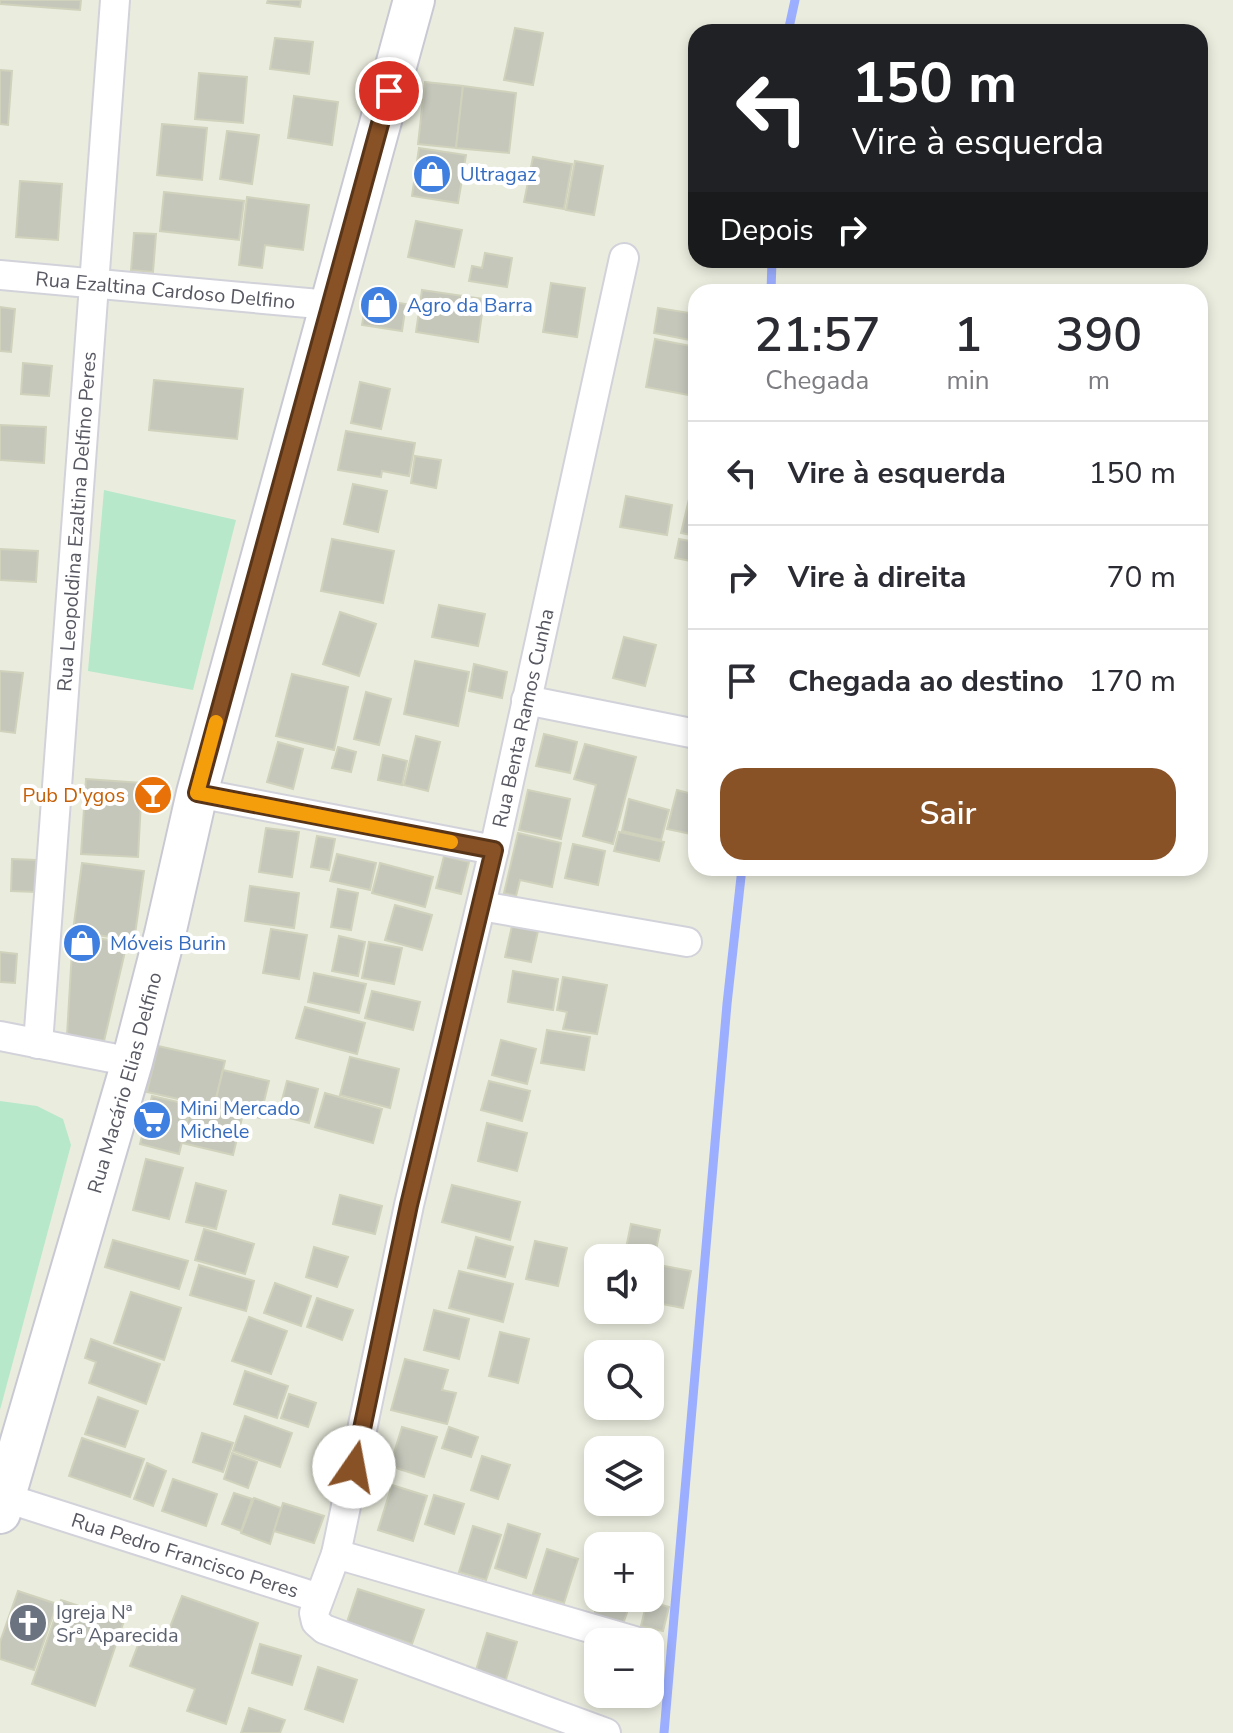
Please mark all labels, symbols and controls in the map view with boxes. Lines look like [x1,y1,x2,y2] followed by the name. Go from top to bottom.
[852,45,1017,122] text: 150 m
[720,56,824,160] icon: left
[355,57,423,125] pin
[367,69,411,113] icon: arrive
[852,118,1104,167] text: Vire à esquerda
[411,153,453,195] shop icon: Ultragaz
[460,161,537,188] place label: Ultragaz
[830,208,874,252] icon: right
[720,210,814,251] text: Depois
[34,265,296,315] street label: Rua Ezaltina Cardoso Delfino
[358,284,400,326] shop icon: Agro da Barra
[407,292,533,319] place label: Agro da Barra
[754,302,881,368] text: 21:57
[954,302,982,368] text: 1
[1056,302,1142,368] text: 390
[51,350,103,693] street label: Rua Leopoldina Ezaltina Delfino Peres
[765,363,869,398] text: Chegada
[947,363,990,398] text: min
[1088,363,1110,398] text: m
[720,451,764,495] icon: left
[788,453,1006,494] text: Vire à esquerda
[1089,453,1176,494] text: 150 m
[720,555,764,599] icon: right
[788,557,966,598] text: Vire à direita
[1107,557,1176,598] text: 70 m
[486,606,560,830] street label: Rua Benta Ramos Cunha
[720,659,764,703] icon: arrive
[788,661,1064,702] text: Chegada ao destino
[1089,661,1176,702] text: 170 m
[720,768,1176,860] button: Sair
[132,774,174,816] bar icon: Pub D'ygos
[23,782,125,809] place label: Pub D'ygos
[61,922,103,964] shop icon: Móveis Burin
[110,930,226,957] place label: Móveis Burin
[81,969,168,1196] street label: Rua Macário Elias Delfino
[180,1095,300,1145] place label: Mini Mercado Michele
[131,1099,173,1141] supermarket icon: Mini Mercado Michele
[584,1244,664,1708] map controls
[584,1244,664,1324] button: sound
[584,1340,664,1420] button: search
[312,1425,396,1509] position arrow
[584,1436,664,1516] button: layers
[68,1506,302,1604] street label: Rua Pedro Francisco Peres
[584,1532,664,1612] button: +
[56,1599,179,1649] place label: Igreja Nª Srª Aparecida
[7,1602,49,1644] church icon: Igreja Nª Srª Aparecida
[584,1628,664,1708] button: −

